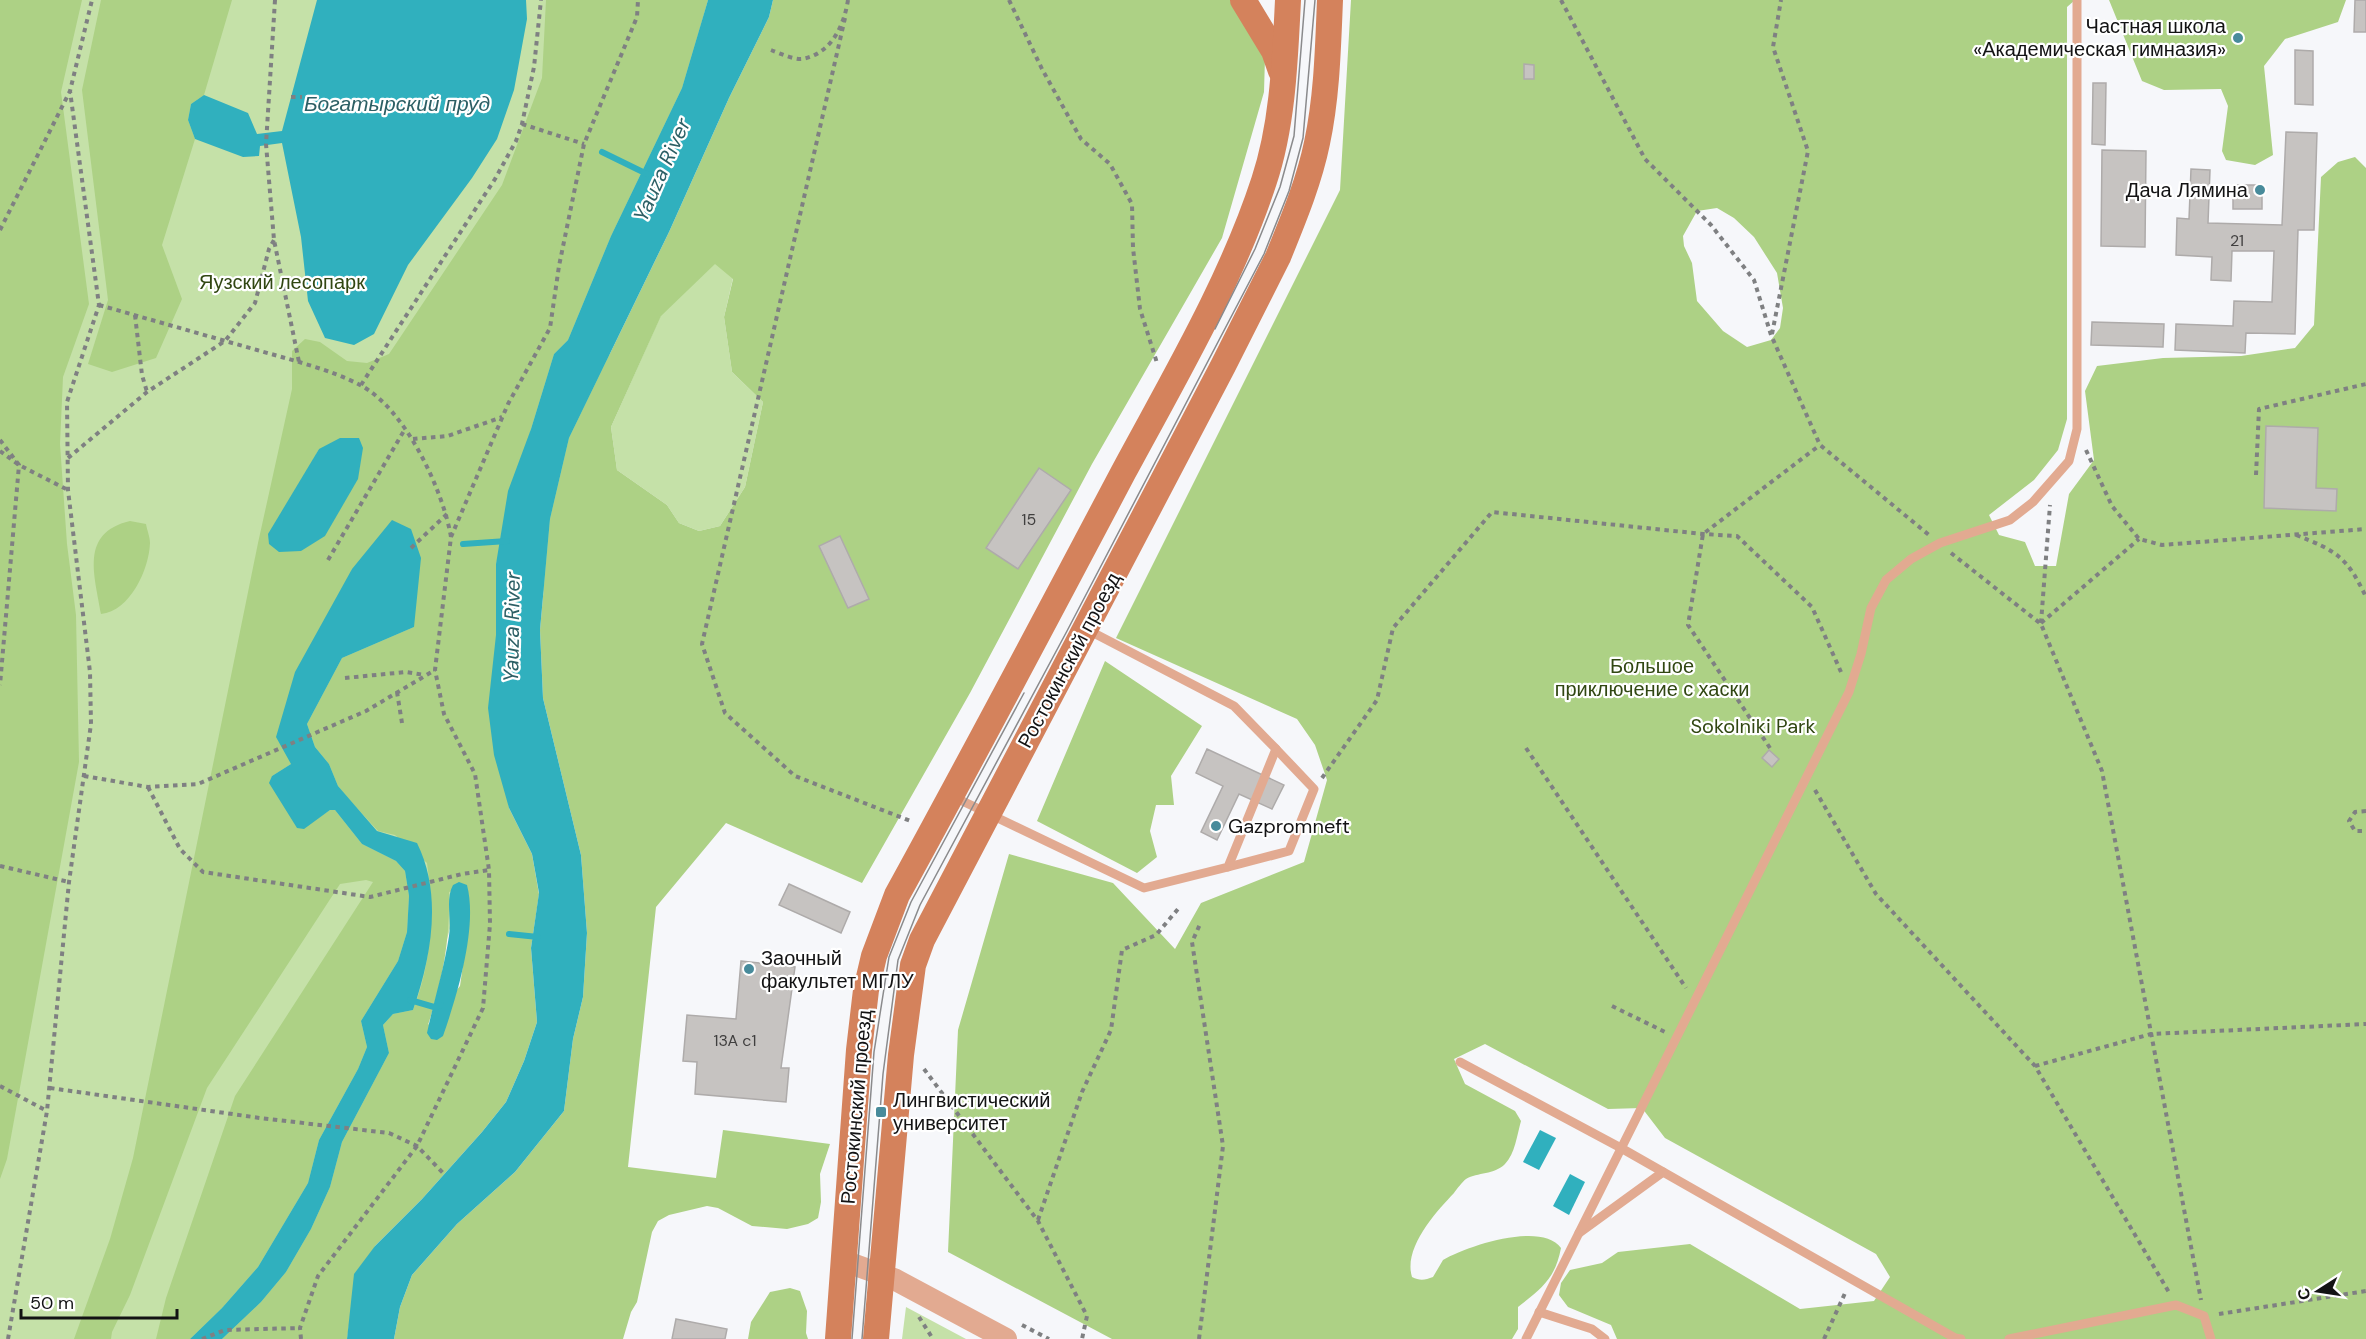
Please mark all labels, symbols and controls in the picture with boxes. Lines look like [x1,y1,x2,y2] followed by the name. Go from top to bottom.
[1973,13,2227,62] place label: Частная школа «Академическая гимназия»
[2231,31,2245,45] marker: Частная школа «Академическая гимназия»
[304,90,490,118] water label: Богатырский пруд
[627,113,698,226] water label: Yauza River
[2126,177,2249,203] place label: Дача Лямина
[2253,183,2267,197] marker: Дача Лямина
[2230,230,2244,251] house number: 21
[199,269,365,295] park label: Яузский лесопарк
[1022,509,1036,530] house number: 15
[1012,567,1126,752] street label: Ростокинский проезд
[497,570,527,682] water label: Yauza River
[1555,653,1749,702] park label: Большое приключение с хаски
[1690,713,1816,739] park label: Sokolniki Park
[1228,813,1350,839] place label: Gazpromneft
[1209,819,1223,833] marker: Gazpromneft
[761,945,914,994] place label: Заочный факультет МГЛУ
[742,962,756,976] marker: Заочный факультет МГЛУ
[835,1008,877,1205] street label: Ростокинский проезд
[714,1030,756,1051] house number: 13A c1
[893,1087,1050,1136] place label: Лингвистический университет
[874,1105,888,1119] marker: Лингвистический университет
[2288,1261,2348,1321] north arrow
[21,1282,177,1320] scale bar
[2292,1286,2315,1302] text: С
[30,1291,74,1315] text: 50 m

